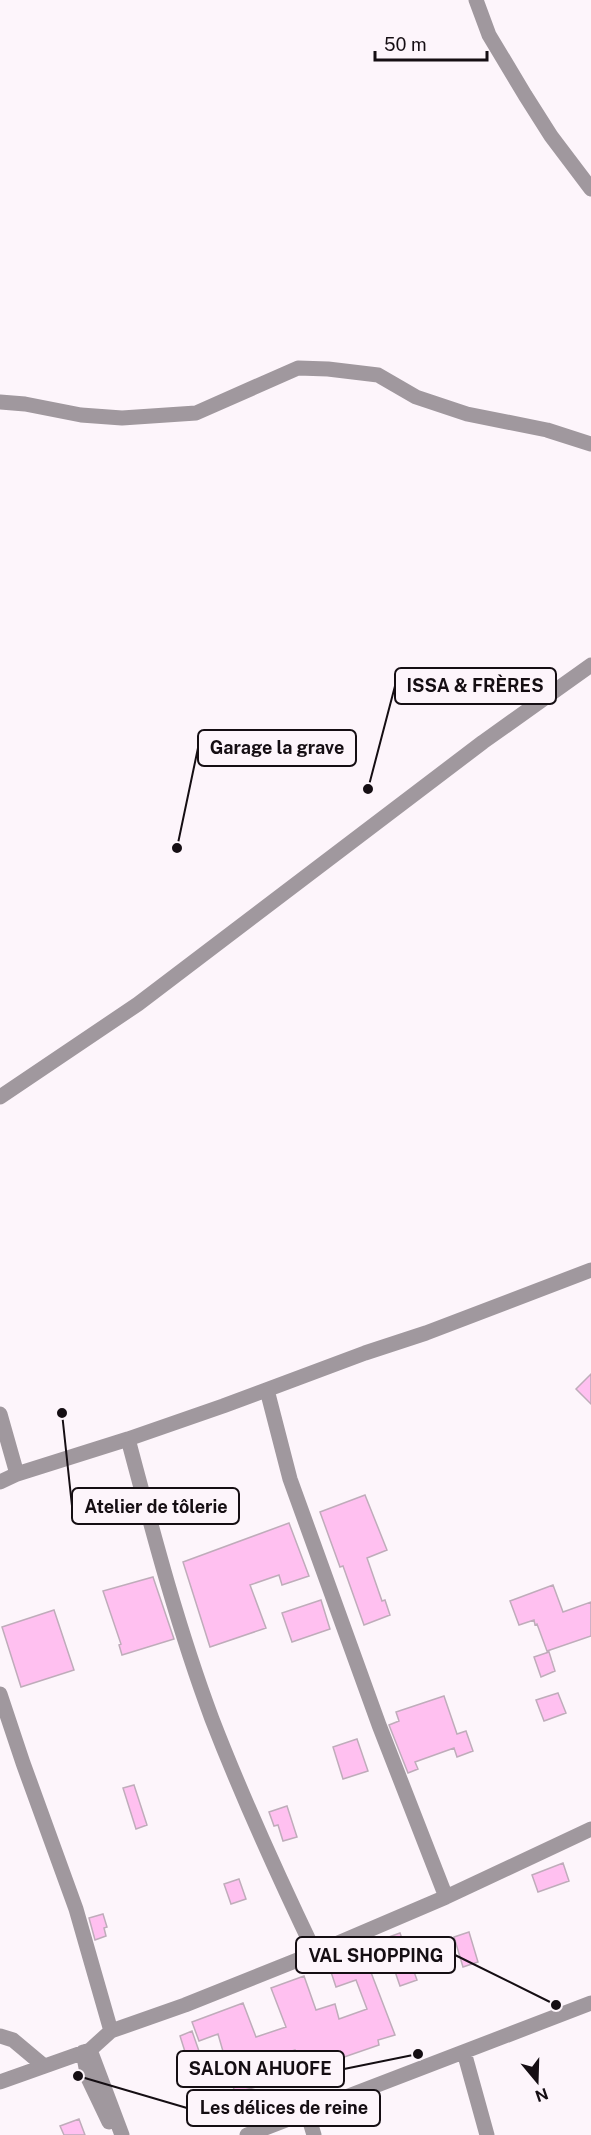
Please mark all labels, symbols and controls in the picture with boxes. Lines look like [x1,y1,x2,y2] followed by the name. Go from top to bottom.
[375,24,488,62] scale bar
[384,34,427,55] text: 50 m
[395,668,556,704] callout: ISSA & FRÈRES
[406,674,544,696] text: ISSA & FRÈRES
[198,730,356,766] callout: Garage la grave
[210,737,344,758] text: Garage la grave
[72,1488,239,1524] callout: Atelier de tôlerie
[84,1496,228,1517] text: Atelier de tôlerie
[296,1937,455,1973] callout: VAL SHOPPING
[309,1945,443,1966] text: VAL SHOPPING
[177,2051,344,2087] callout: SALON AHUOFE
[507,2051,567,2111] north arrow
[188,2058,332,2079] text: SALON AHUOFE
[533,2084,551,2106] text: N
[187,2090,380,2126] callout: Les délices de reine
[200,2097,368,2118] text: Les délices de reine

